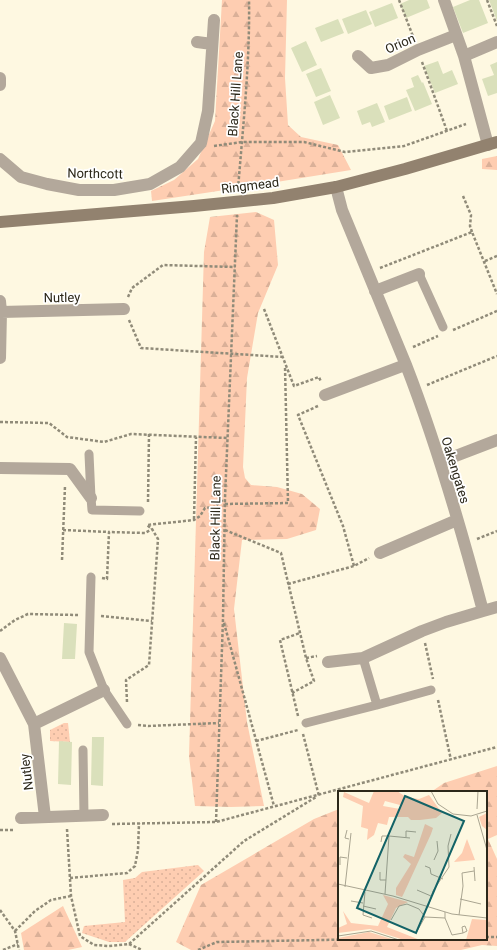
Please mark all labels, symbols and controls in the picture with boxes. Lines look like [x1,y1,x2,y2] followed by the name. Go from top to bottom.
[383,30,417,57] street label: Orion
[225,51,246,137] street label: Black Hill Lane
[67,166,123,181] street label: Northcott
[220,174,280,196] street label: Ringmead
[43,290,81,305] street label: Nutley
[438,435,473,506] street label: Oakengates
[207,475,224,561] street label: Black Hill Lane
[17,753,36,791] street label: Nutley
[338,791,487,940] inset map

